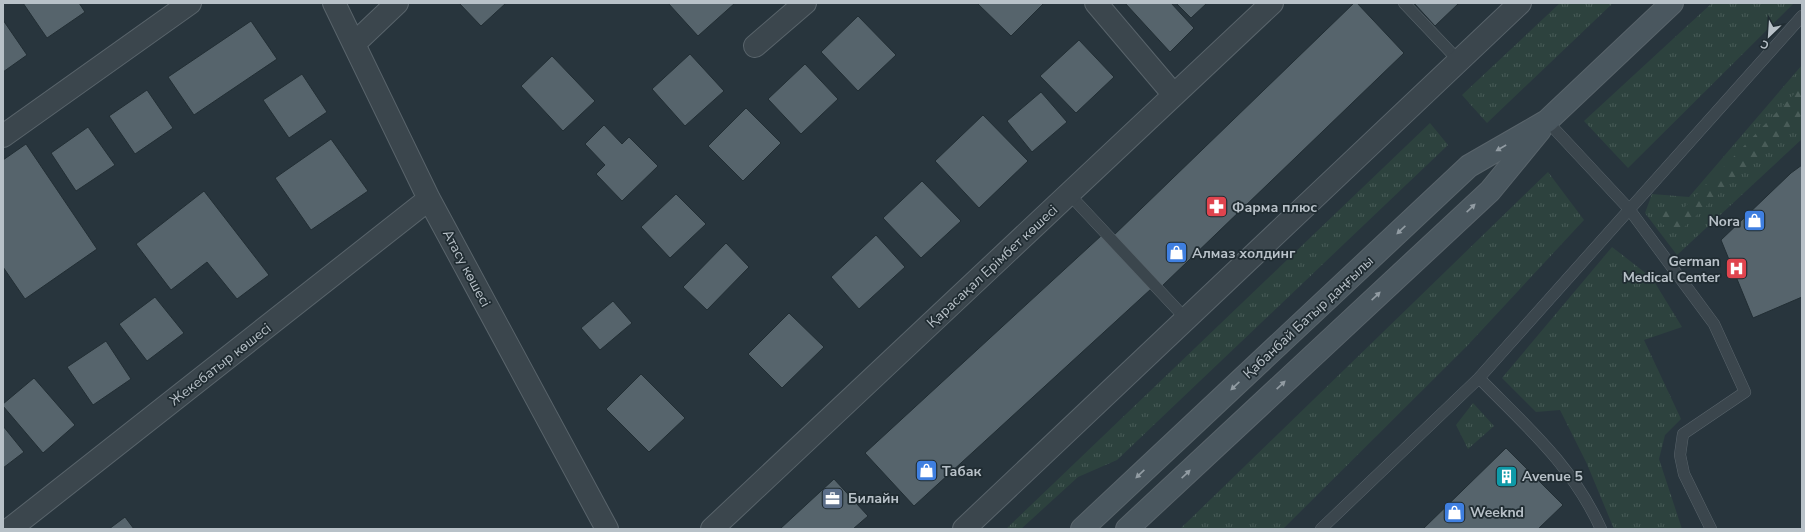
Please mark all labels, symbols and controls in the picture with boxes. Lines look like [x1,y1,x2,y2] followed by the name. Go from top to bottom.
[1749,16,1789,56] north arrow
[1758,36,1772,53] text: С
[1495,144,1507,151] one-way arrow
[1203,194,1229,220] pharmacy icon: Фарма плюс
[1232,198,1317,217] place label: Фарма плюс
[923,201,1062,332] street label: Қарасақал Ерімбет көшесі
[1466,203,1476,213] one-way arrow
[1742,208,1768,234] shop icon: Nora
[1708,212,1740,231] place label: Nora
[1396,225,1406,234] one-way arrow
[438,226,495,310] street label: Атасу көшесі
[1164,240,1190,266] shop icon: Алмаз холдинг
[1192,244,1296,263] place label: Алмаз холдинг
[1239,252,1378,383] street label: Қабанбай Батыр даңғылы
[1623,252,1721,287] place label: German Medical Center
[1723,256,1749,282] hospital icon: German Medical Center
[1371,292,1381,301] one-way arrow
[166,319,275,410] street label: Жекебатыр көшесі
[1276,380,1286,390] one-way arrow
[1230,381,1240,390] one-way arrow
[913,458,939,484] shop icon: Табак
[942,462,982,481] place label: Табак
[1493,463,1519,489] building icon: Avenue 5
[1522,467,1583,486] place label: Avenue 5
[1181,469,1191,479] one-way arrow
[1135,470,1145,479] one-way arrow
[820,485,846,511] office icon: Билайн
[848,489,899,508] place label: Билайн
[1441,499,1467,525] shop icon: Weeknd
[1470,503,1524,522] place label: Weeknd

